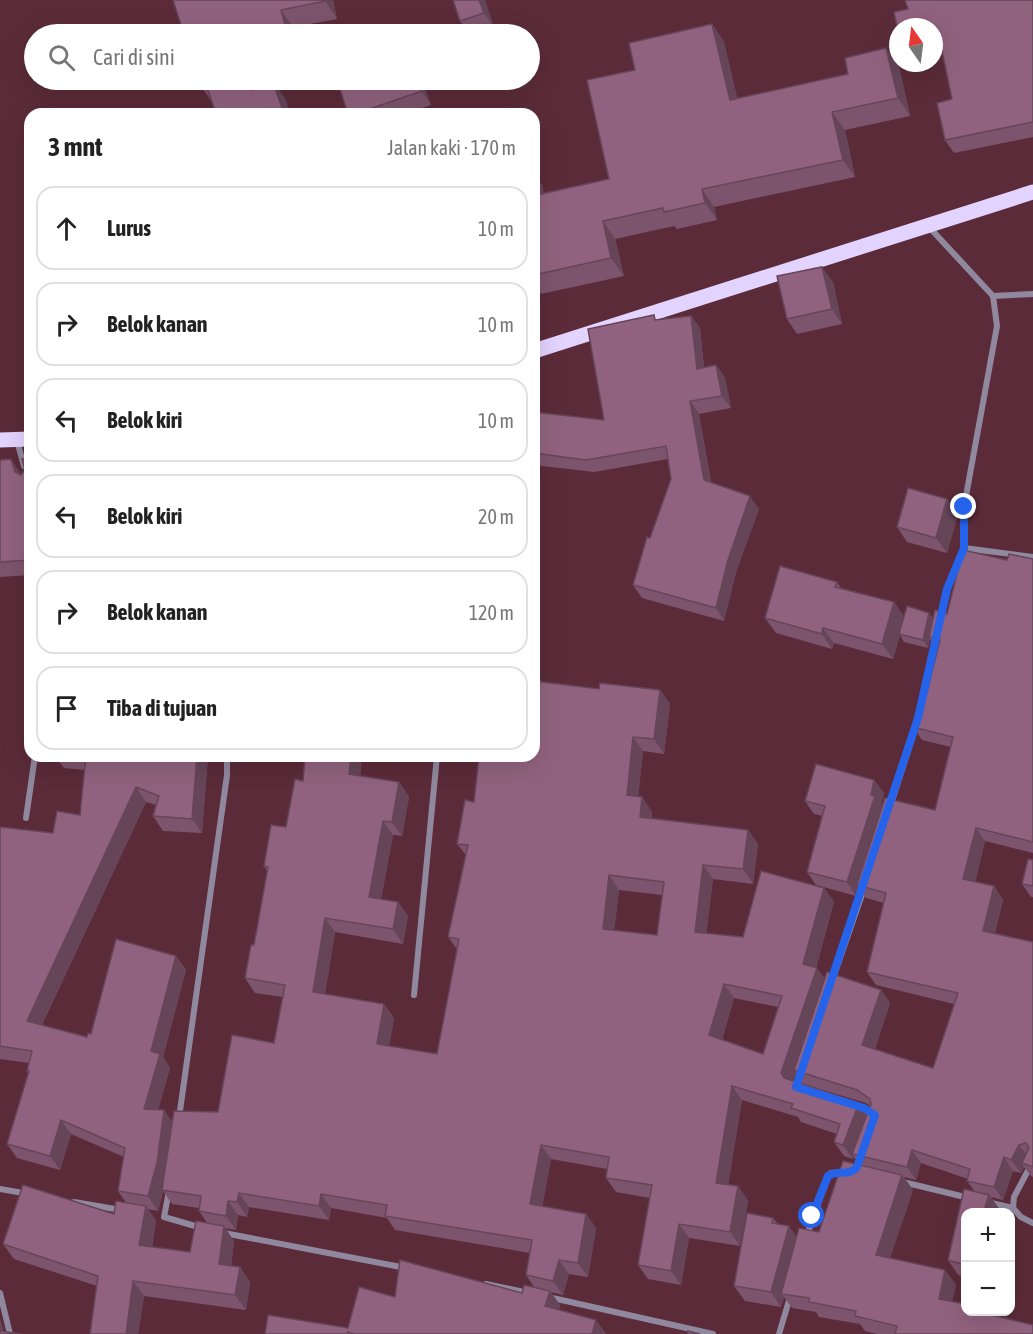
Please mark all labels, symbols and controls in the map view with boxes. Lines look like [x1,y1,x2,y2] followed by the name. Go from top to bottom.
[889,18,943,72] north arrow
[24,24,540,90] search box
[45,41,78,74] icon: search
[93,44,175,70] text: Cari di sini
[48,132,103,162] text: 3 mnt
[387,136,516,159] text: Jalan kaki · 170 m
[50,212,83,245] icon: ahead
[107,215,151,241] text: Lurus
[478,217,514,240] text: 10 m
[50,308,83,341] icon: right
[107,311,208,337] text: Belok kanan
[478,313,514,336] text: 10 m
[50,404,83,437] icon: left
[107,407,182,433] text: Belok kiri
[478,409,514,432] text: 10 m
[950,493,976,519] route end
[50,500,83,533] icon: left
[107,503,182,529] text: Belok kiri
[478,505,514,528] text: 20 m
[50,596,83,629] icon: right
[107,599,208,625] text: Belok kanan
[469,601,514,624] text: 120 m
[50,692,83,725] icon: arrive
[107,695,217,721] text: Tiba di tujuan
[798,1202,824,1228] route start
[961,1208,1015,1316] map controls
[961,1208,1015,1262] button: +
[961,1262,1015,1316] button: −

